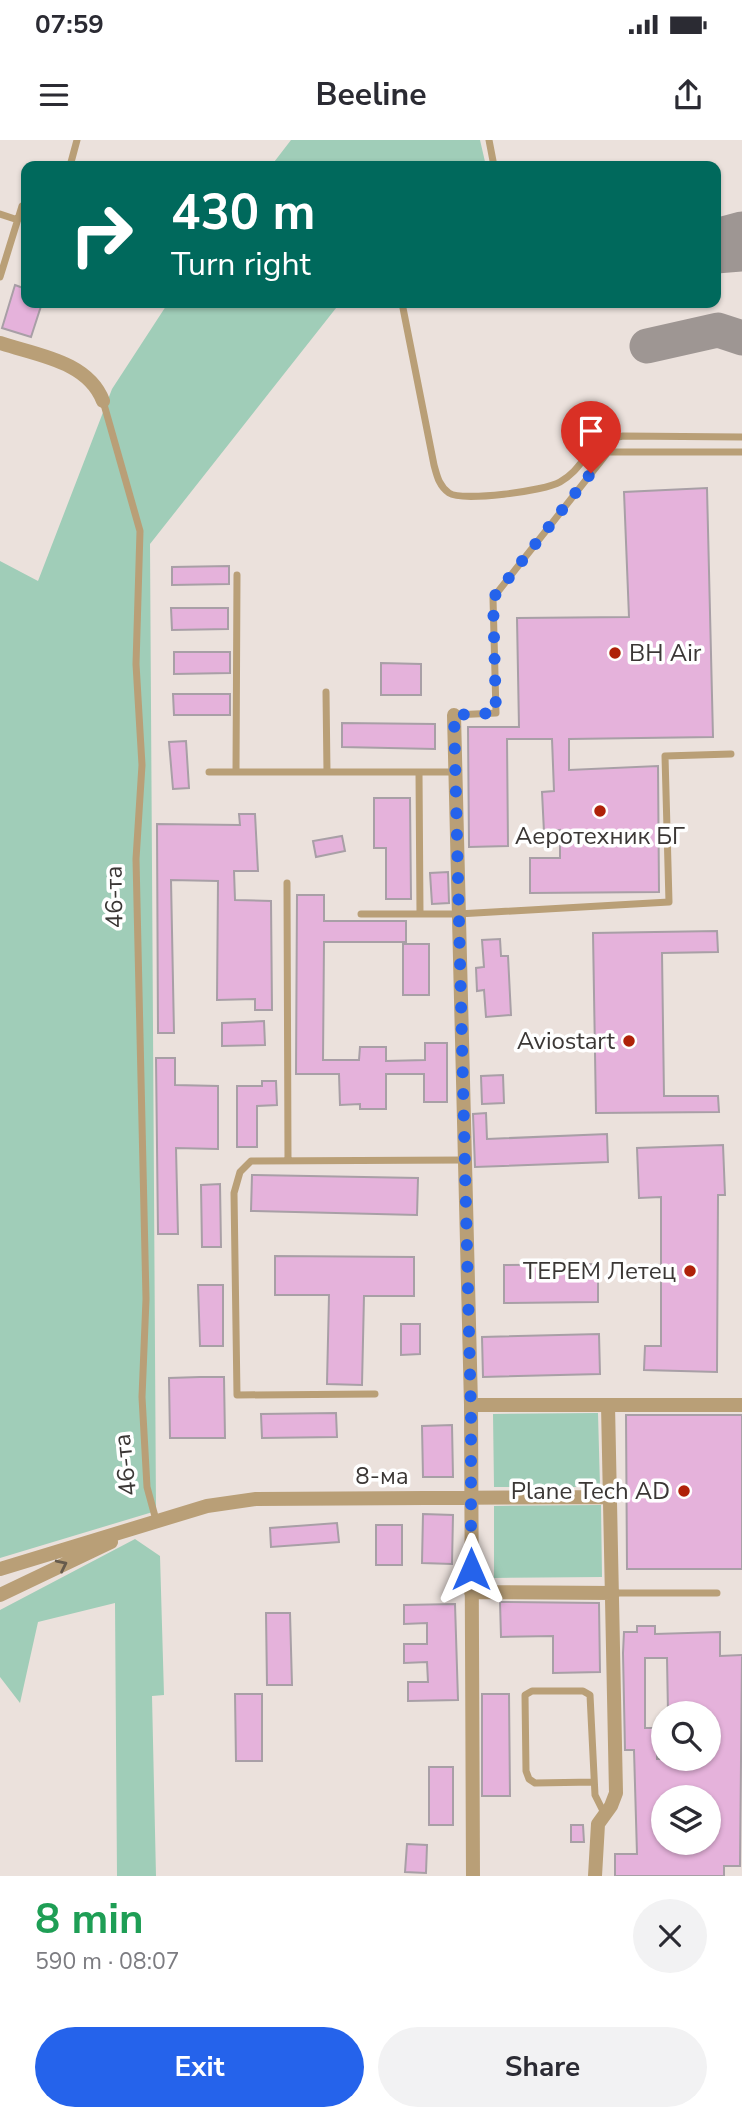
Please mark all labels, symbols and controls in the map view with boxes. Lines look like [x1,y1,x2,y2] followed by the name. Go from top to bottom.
[35,7,104,42] text: 07:59
[315,73,427,116] text: Beeline
[35,76,73,114] icon: menu
[669,76,707,114] icon: share
[171,179,315,246] text: 430 m
[56,189,147,280] icon: right
[171,243,311,286] text: Turn right
[561,401,621,473] pin
[572,412,610,450] icon: arrive
[629,637,702,669] place label: BH Air
[607,645,623,661] marker: BH Air
[592,803,608,819] marker: Аеротехник БГ
[515,820,685,852] place label: Аеротехник БГ
[97,865,131,929] street label: 46-та
[517,1025,616,1057] place label: Aviostart
[621,1033,637,1049] marker: Aviostart
[523,1255,676,1287] place label: ТЕРЕМ Летец
[682,1263,698,1279] marker: ТЕРЕМ Летец
[106,1432,144,1498] street label: 46-та
[355,1460,409,1492] street label: 8-ма
[511,1475,670,1507] place label: Plane Tech AD
[676,1483,692,1499] marker: Plane Tech AD
[434,1532,508,1606] position arrow
[54,1560,67,1574] one-way arrow
[651,1701,721,1855] map controls
[651,1701,721,1771] button: search
[651,1785,721,1855] button: layers
[35,1891,144,1948] text: 8 min
[633,1899,707,1973] button: close
[35,1946,180,1977] text: 590 m · 08:07
[35,2027,364,2107] button: Exit
[378,2027,707,2107] button: Share

